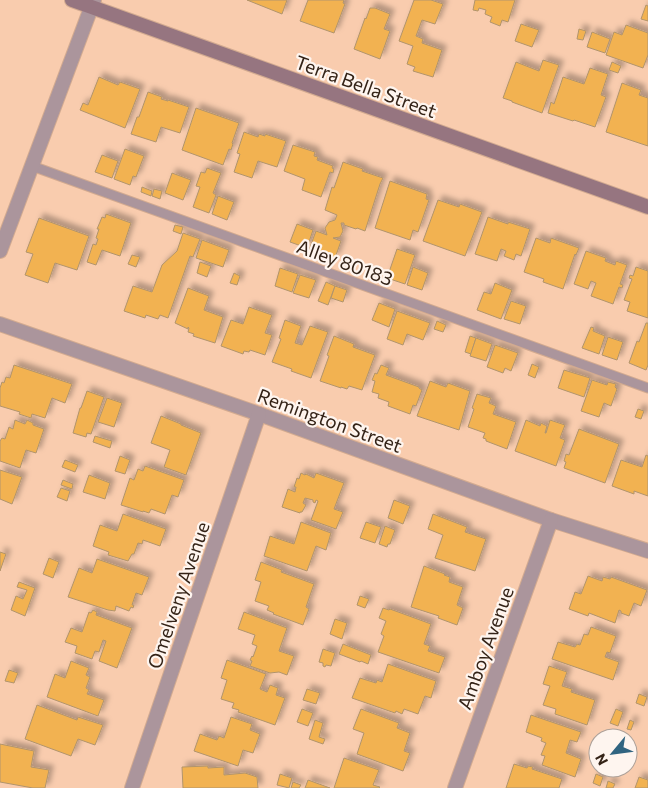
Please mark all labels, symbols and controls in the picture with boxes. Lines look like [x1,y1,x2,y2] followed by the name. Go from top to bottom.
[292,50,440,122] street label: Terra Bella Street
[294,234,396,290] street label: Alley 80183
[255,383,406,457] street label: Remington Street
[142,519,214,671] street label: Omelveny Avenue
[452,584,518,712] street label: Amboy Avenue
[588,728,638,778] north arrow
[591,751,611,768] text: N

